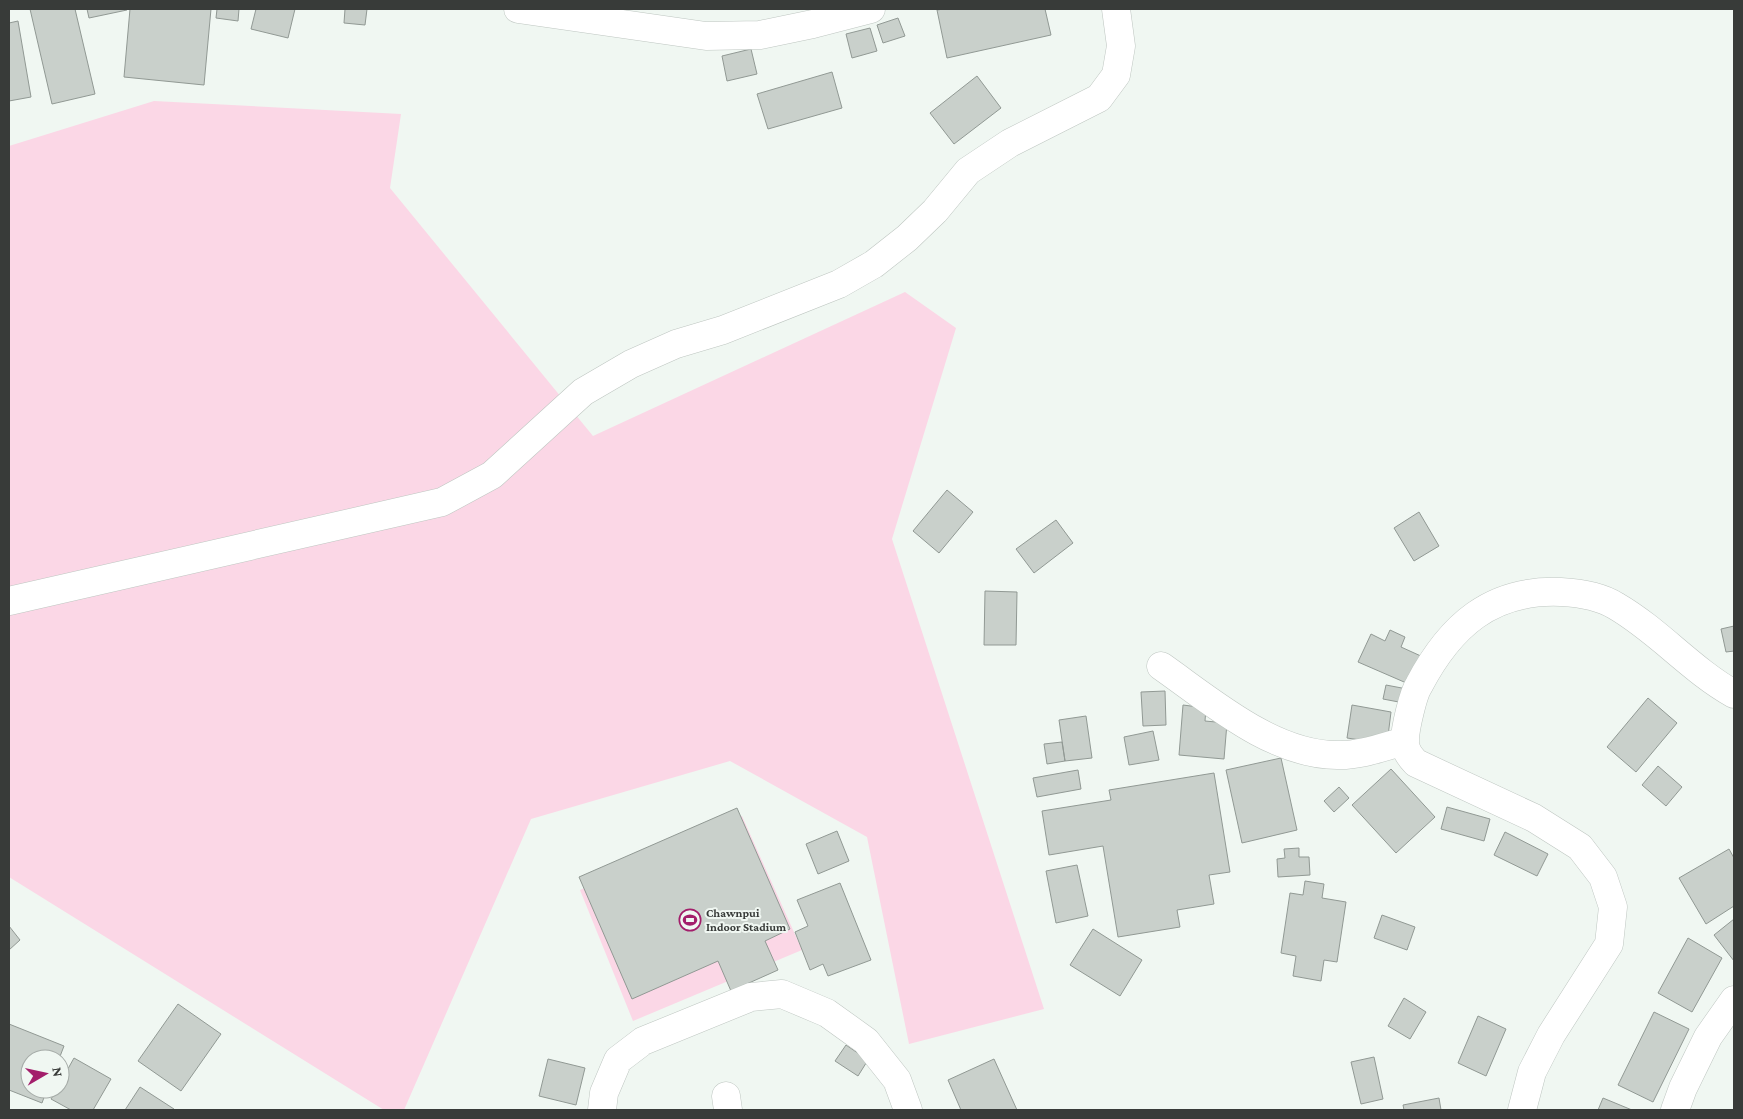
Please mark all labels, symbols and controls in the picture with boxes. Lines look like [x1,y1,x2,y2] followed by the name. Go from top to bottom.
[706,906,787,934] place label: Chawnpui Indoor Stadium
[678,908,702,932] sports icon: Chawnpui Indoor Stadium
[20,1049,70,1099] north arrow
[49,1066,67,1078] text: N

